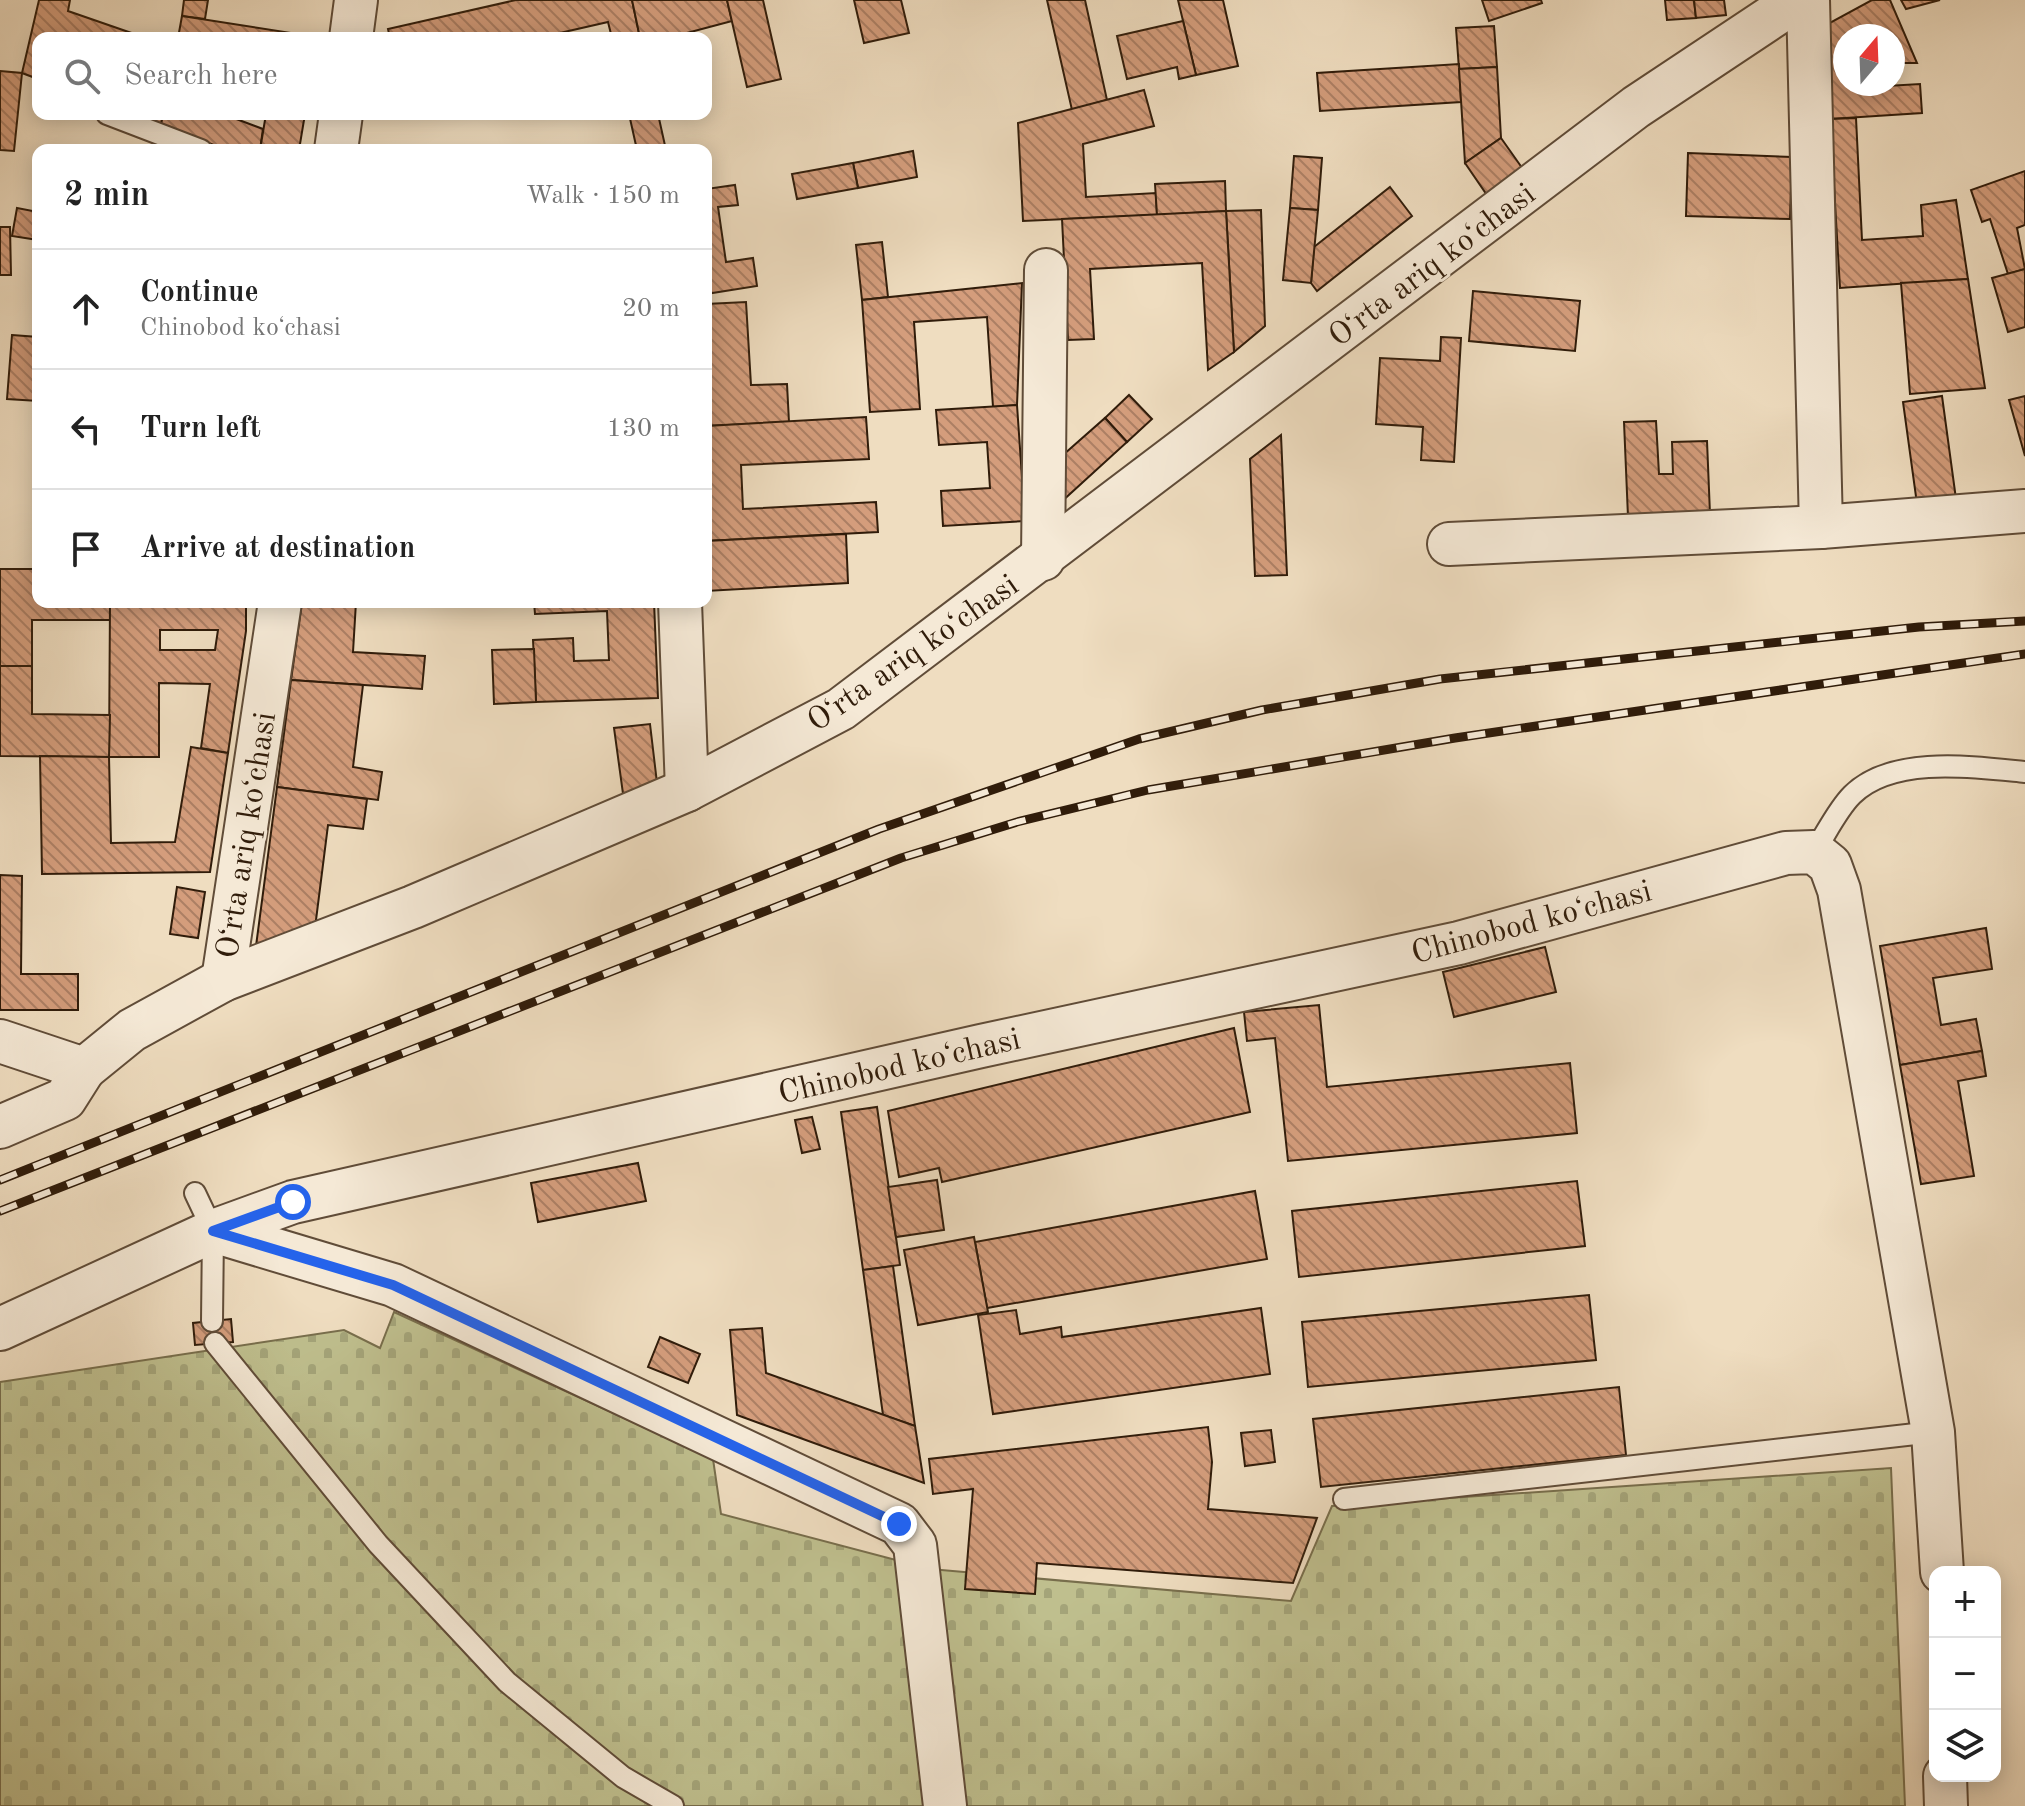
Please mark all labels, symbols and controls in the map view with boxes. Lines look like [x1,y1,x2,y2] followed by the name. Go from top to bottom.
[1833,24,1905,96] north arrow
[32,32,712,120] search box
[60,54,104,98] icon: search
[124,61,278,91] text: Search here
[64,179,149,213] text: 2 min
[1324,179,1542,354] street label: Oʻrta ariq koʻchasi
[526,183,680,209] text: Walk · 150 m
[140,278,259,308] text: Continue
[64,287,108,331] icon: ahead
[622,296,680,322] text: 20 m
[140,315,341,341] text: Chinobod koʻchasi
[64,407,108,451] icon: left
[140,414,261,444] text: Turn left
[607,416,680,442] text: 130 m
[64,527,108,571] icon: arrive
[140,534,415,564] text: Arrive at destination
[803,570,1025,739] street label: Oʻrta ariq koʻchasi
[213,710,283,961] street label: Oʻrta ariq koʻchasi
[1408,876,1655,971] street label: Chinobod koʻchasi
[776,1025,1024,1111] street label: Chinobod koʻchasi
[275,1184,311,1220] route start
[881,1506,917,1542] route end
[1929,1566,2001,1782] map controls
[1929,1566,2001,1638] button: +
[1929,1638,2001,1710] button: −
[1929,1710,2001,1782] button: layers

